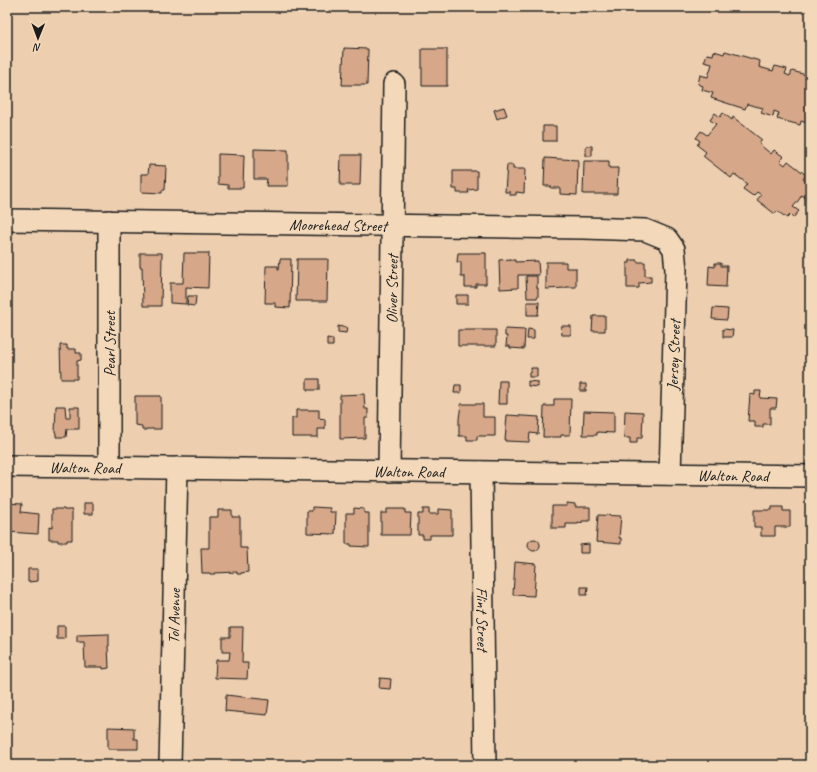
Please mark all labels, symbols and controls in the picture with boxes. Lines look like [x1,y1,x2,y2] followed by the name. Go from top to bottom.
[18,18,58,58] north arrow
[32,41,41,55] text: N
[289,215,390,236] street label: Moorehead Street
[382,252,403,324] street label: Oliver Street
[100,310,120,377] street label: Pearl Street
[663,317,685,392] street label: Jersey Street
[50,458,123,478] street label: Walton Road
[373,462,447,482] street label: Walton Road
[697,466,771,487] street label: Walton Road
[164,587,185,644] street label: Tol Avenue
[472,587,492,654] street label: Flint Street

